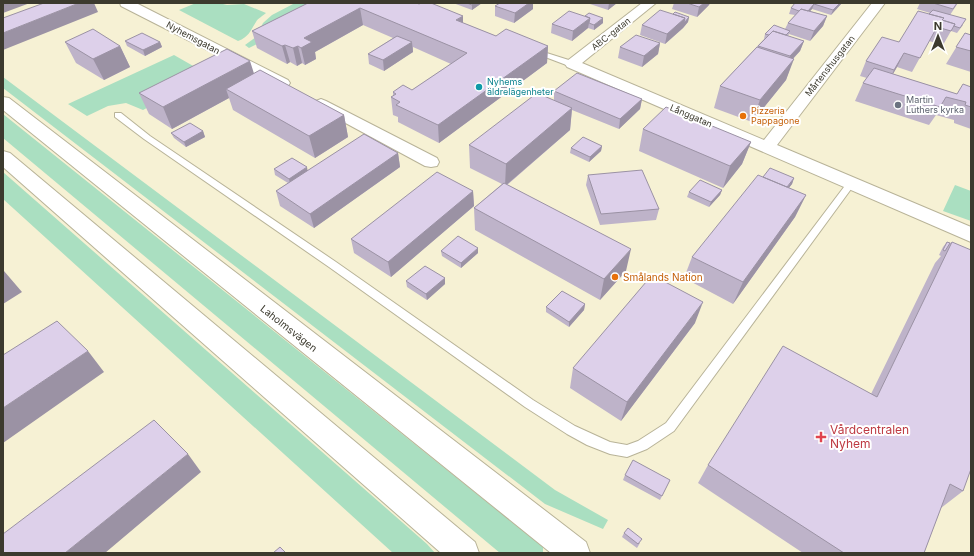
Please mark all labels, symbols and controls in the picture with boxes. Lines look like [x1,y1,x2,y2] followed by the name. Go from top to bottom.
[589,15,632,52] street label: ABC-gatan
[918,16,958,56] north arrow
[165,19,222,56] street label: Nyhemsgatan
[934,19,942,33] text: N
[802,33,857,98] street label: Mårtenshusgatan
[487,76,554,97] place label: Nyhems äldrelägenheter
[474,82,484,92] marker: Nyhems äldrelägenheter
[906,94,964,115] place label: Martin Luthers kyrka
[893,100,903,110] marker: Martin Luthers kyrka
[668,102,714,129] street label: Långgatan
[751,105,799,126] place label: Pizzeria Pappagone
[738,111,748,121] marker: Pizzeria Pappagone
[623,271,703,283] place label: Smålands Nation
[610,272,620,282] marker: Smålands Nation
[258,302,320,354] street label: Laholmsvägen
[830,422,909,451] place label: Vårdcentralen Nyhem
[815,431,827,443] marker: Vårdcentralen Nyhem

